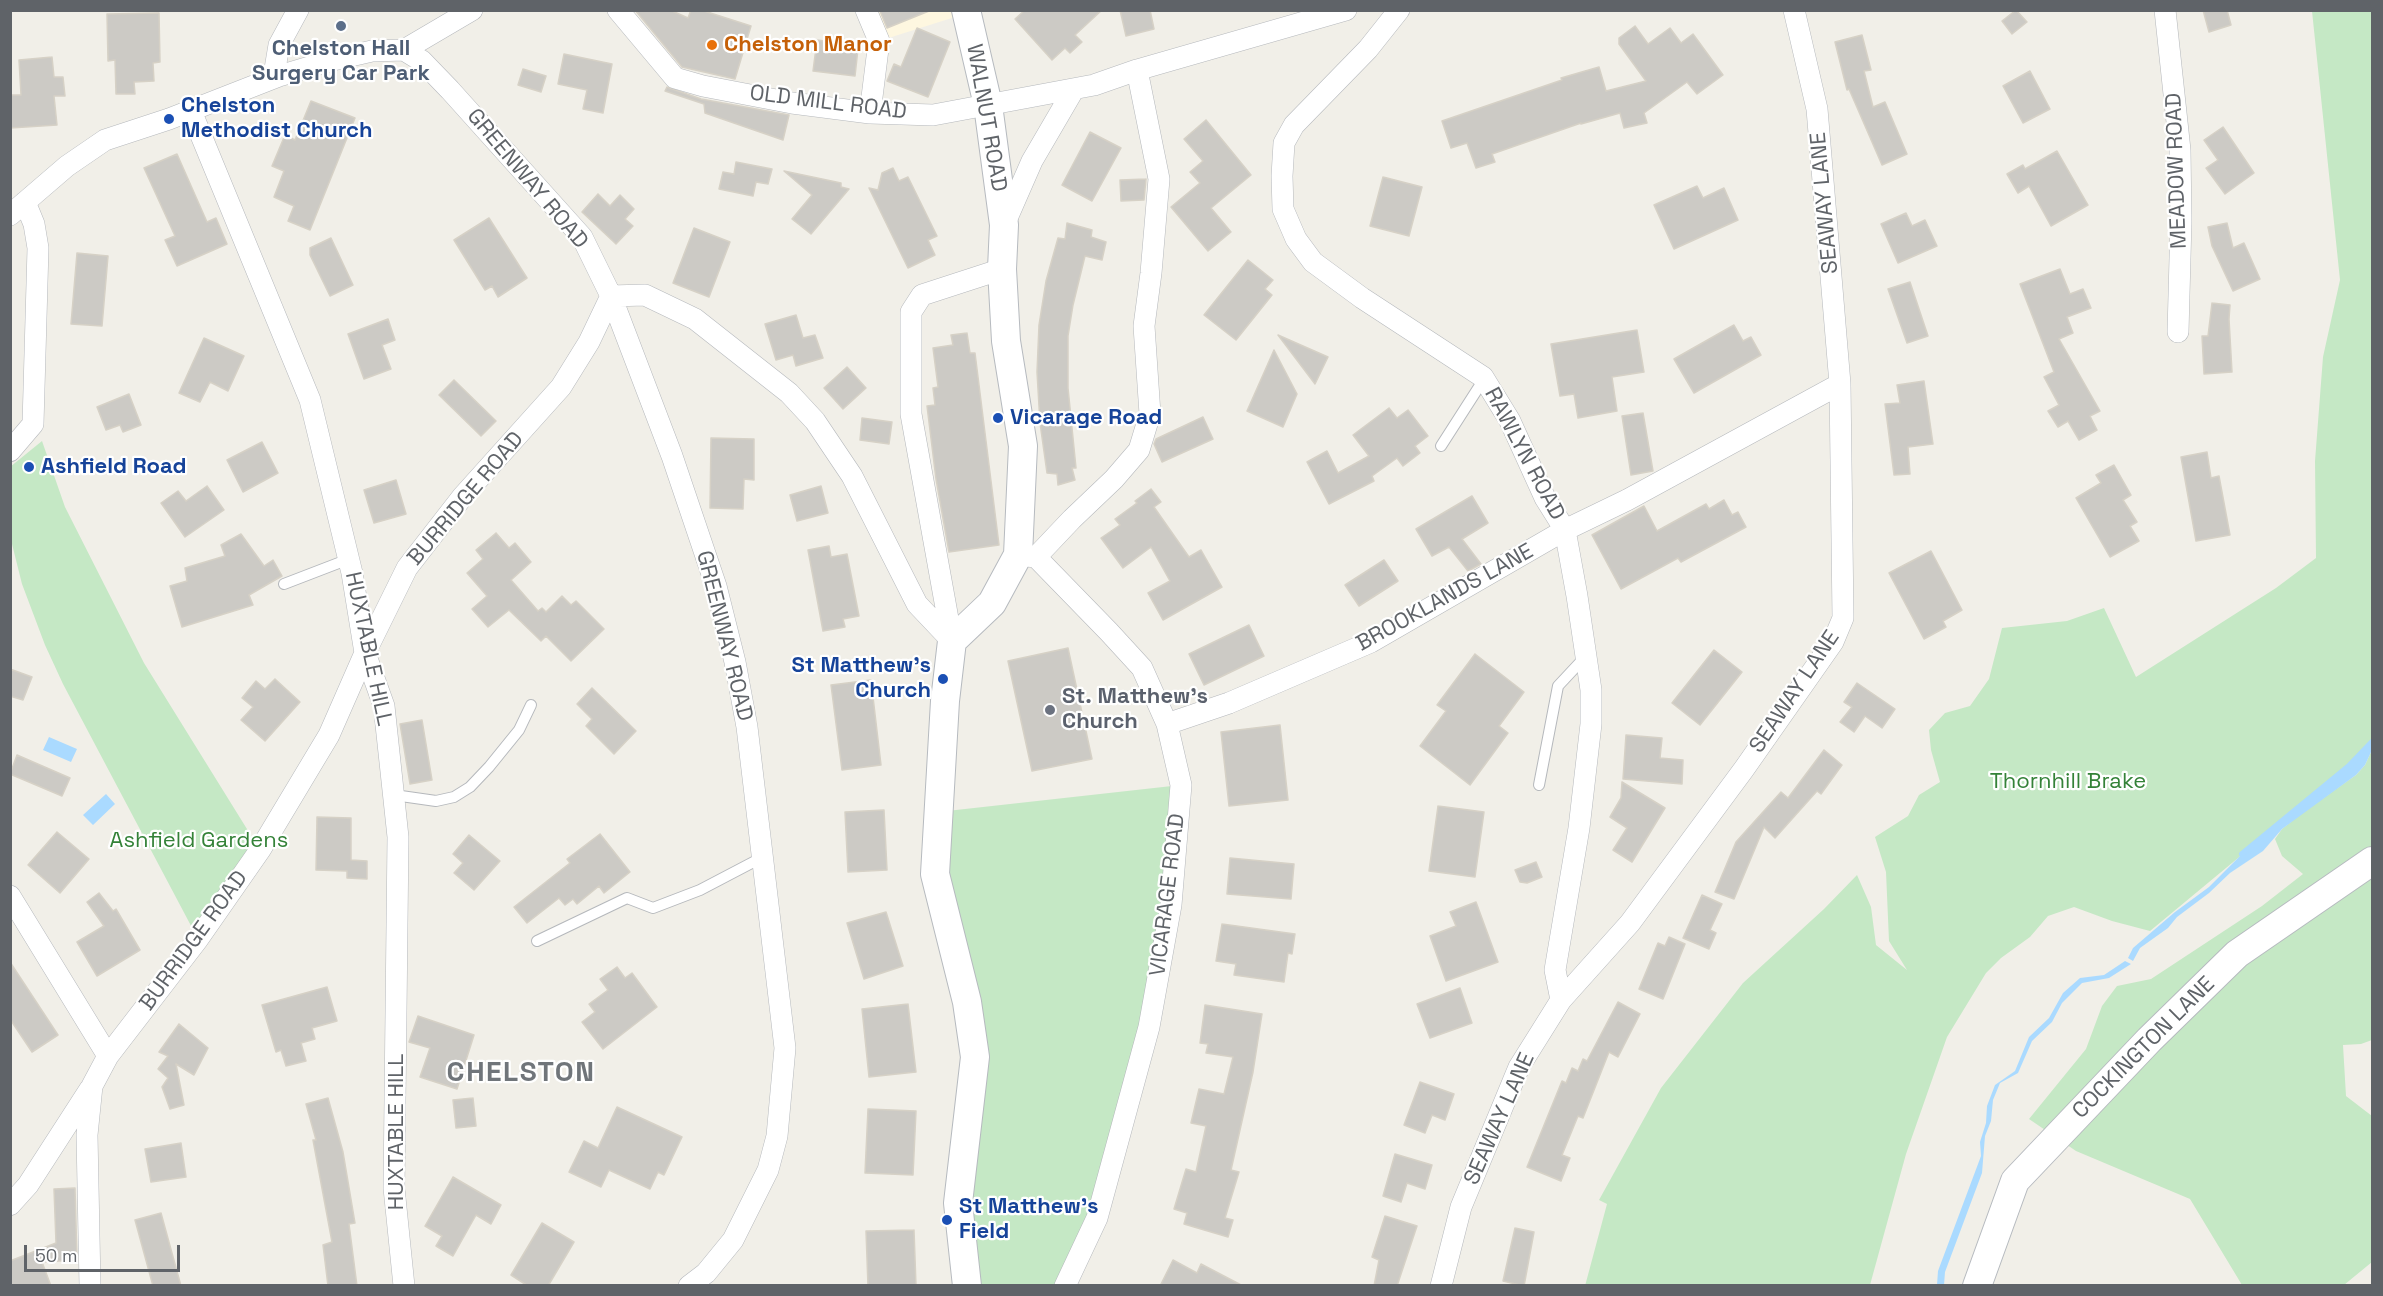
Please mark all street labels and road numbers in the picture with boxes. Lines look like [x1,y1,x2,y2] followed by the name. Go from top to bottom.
[960,42,1012,194] street label: WALNUT ROAD
[748,80,908,126] street label: OLD MILL ROAD
[2161,93,2193,249] street label: MEADOW ROAD
[461,104,593,254] street label: GREENWAY ROAD
[1806,131,1844,275] street label: SEAWAY LANE
[1478,383,1570,525] street label: RAWLYN ROAD
[402,427,530,571] street label: BURRIDGE ROAD
[1352,538,1538,658] street label: BROOKLANDS LANE
[690,548,758,724] street label: GREENWAY ROAD
[339,570,397,728] street label: HUXTABLE HILL
[1744,626,1846,758] street label: SEAWAY LANE
[1145,812,1191,978] street label: VICARAGE ROAD
[134,866,254,1016] street label: BURRIDGE ROAD
[2067,971,2221,1125] street label: COCKINGTON LANE
[1459,1049,1541,1189] street label: SEAWAY LANE
[384,1054,410,1210] street label: HUXTABLE HILL

